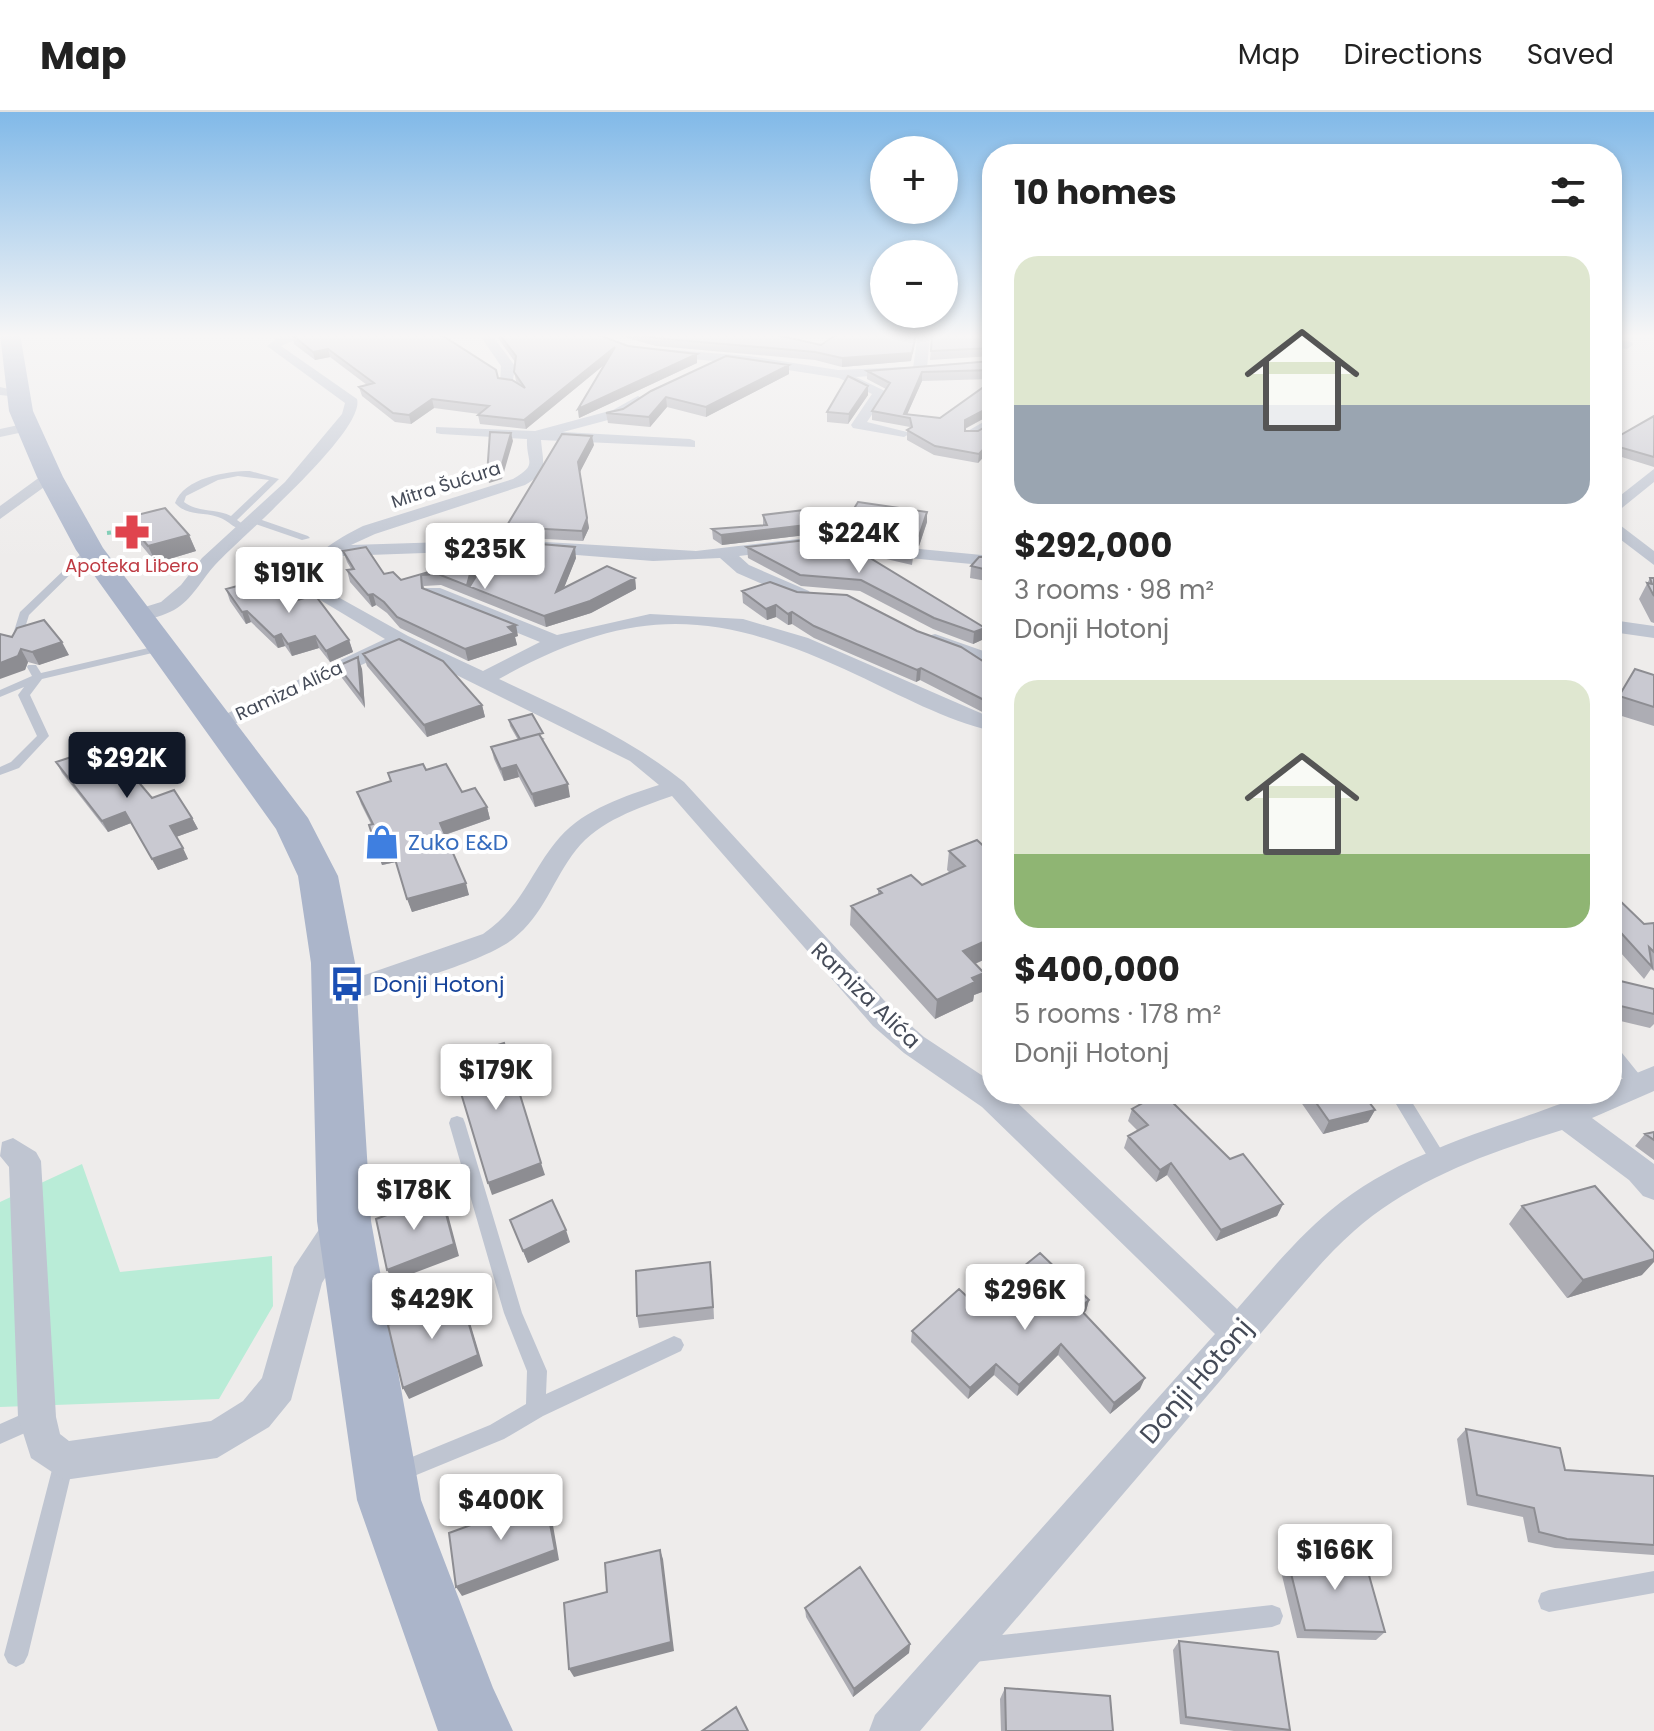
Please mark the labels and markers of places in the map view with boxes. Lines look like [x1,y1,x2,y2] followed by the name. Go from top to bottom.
[803,507,915,575] pin: $224K
[113,513,151,551] pharmacy icon: Apoteka Libero
[429,523,541,591] pin: $235K
[233,547,345,615] pin: $191K
[65,553,199,578] place label: Apoteka Libero
[71,732,183,800] pin: $292K
[363,823,401,861] shop icon: Zuko E&D
[408,827,508,858] place label: Zuko E&D
[328,965,366,1003] bus stop icon: Donji Hotonj
[373,969,504,1000] place label: Donji Hotonj
[440,1044,552,1112] pin: $179K
[358,1164,470,1232] pin: $178K
[969,1264,1081,1332] pin: $296K
[376,1273,488,1341] pin: $429K
[445,1474,557,1542] pin: $400K
[1279,1524,1391,1592] pin: $166K

